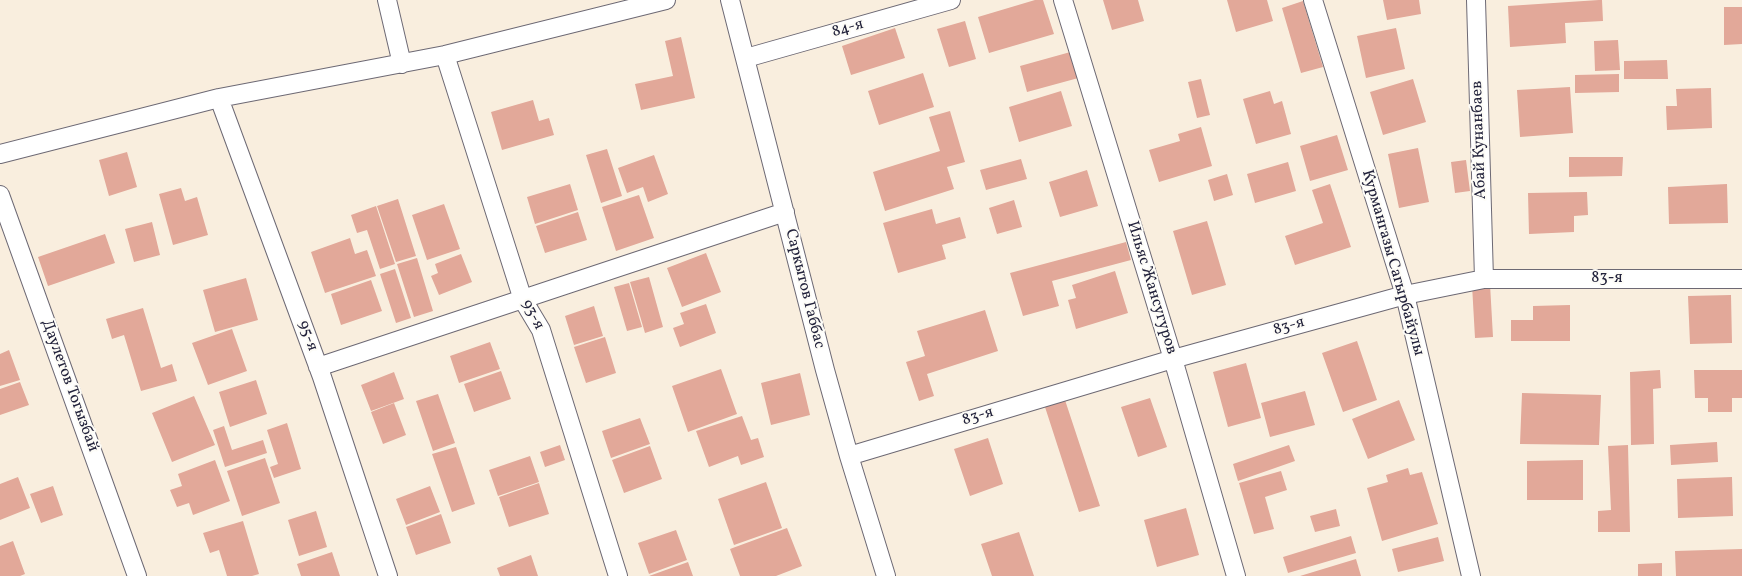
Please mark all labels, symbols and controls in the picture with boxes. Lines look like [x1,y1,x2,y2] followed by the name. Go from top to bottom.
[830,15,866,43] street label: 84-я
[1468,80,1492,200] street label: Абай Кунанбаев
[1356,168,1428,358] street label: Курмангазы Сагырбайулы
[1122,219,1180,357] street label: Ильяс Жансугуров
[780,227,828,351] street label: Саркытов Габбас
[1591,269,1623,289] street label: 83-я
[516,297,548,333] street label: 93-я
[1271,313,1307,341] street label: 83-я
[36,317,102,455] street label: Даулетов Тогызбай
[293,318,321,354] street label: 95-я
[960,403,996,431] street label: 83-я

